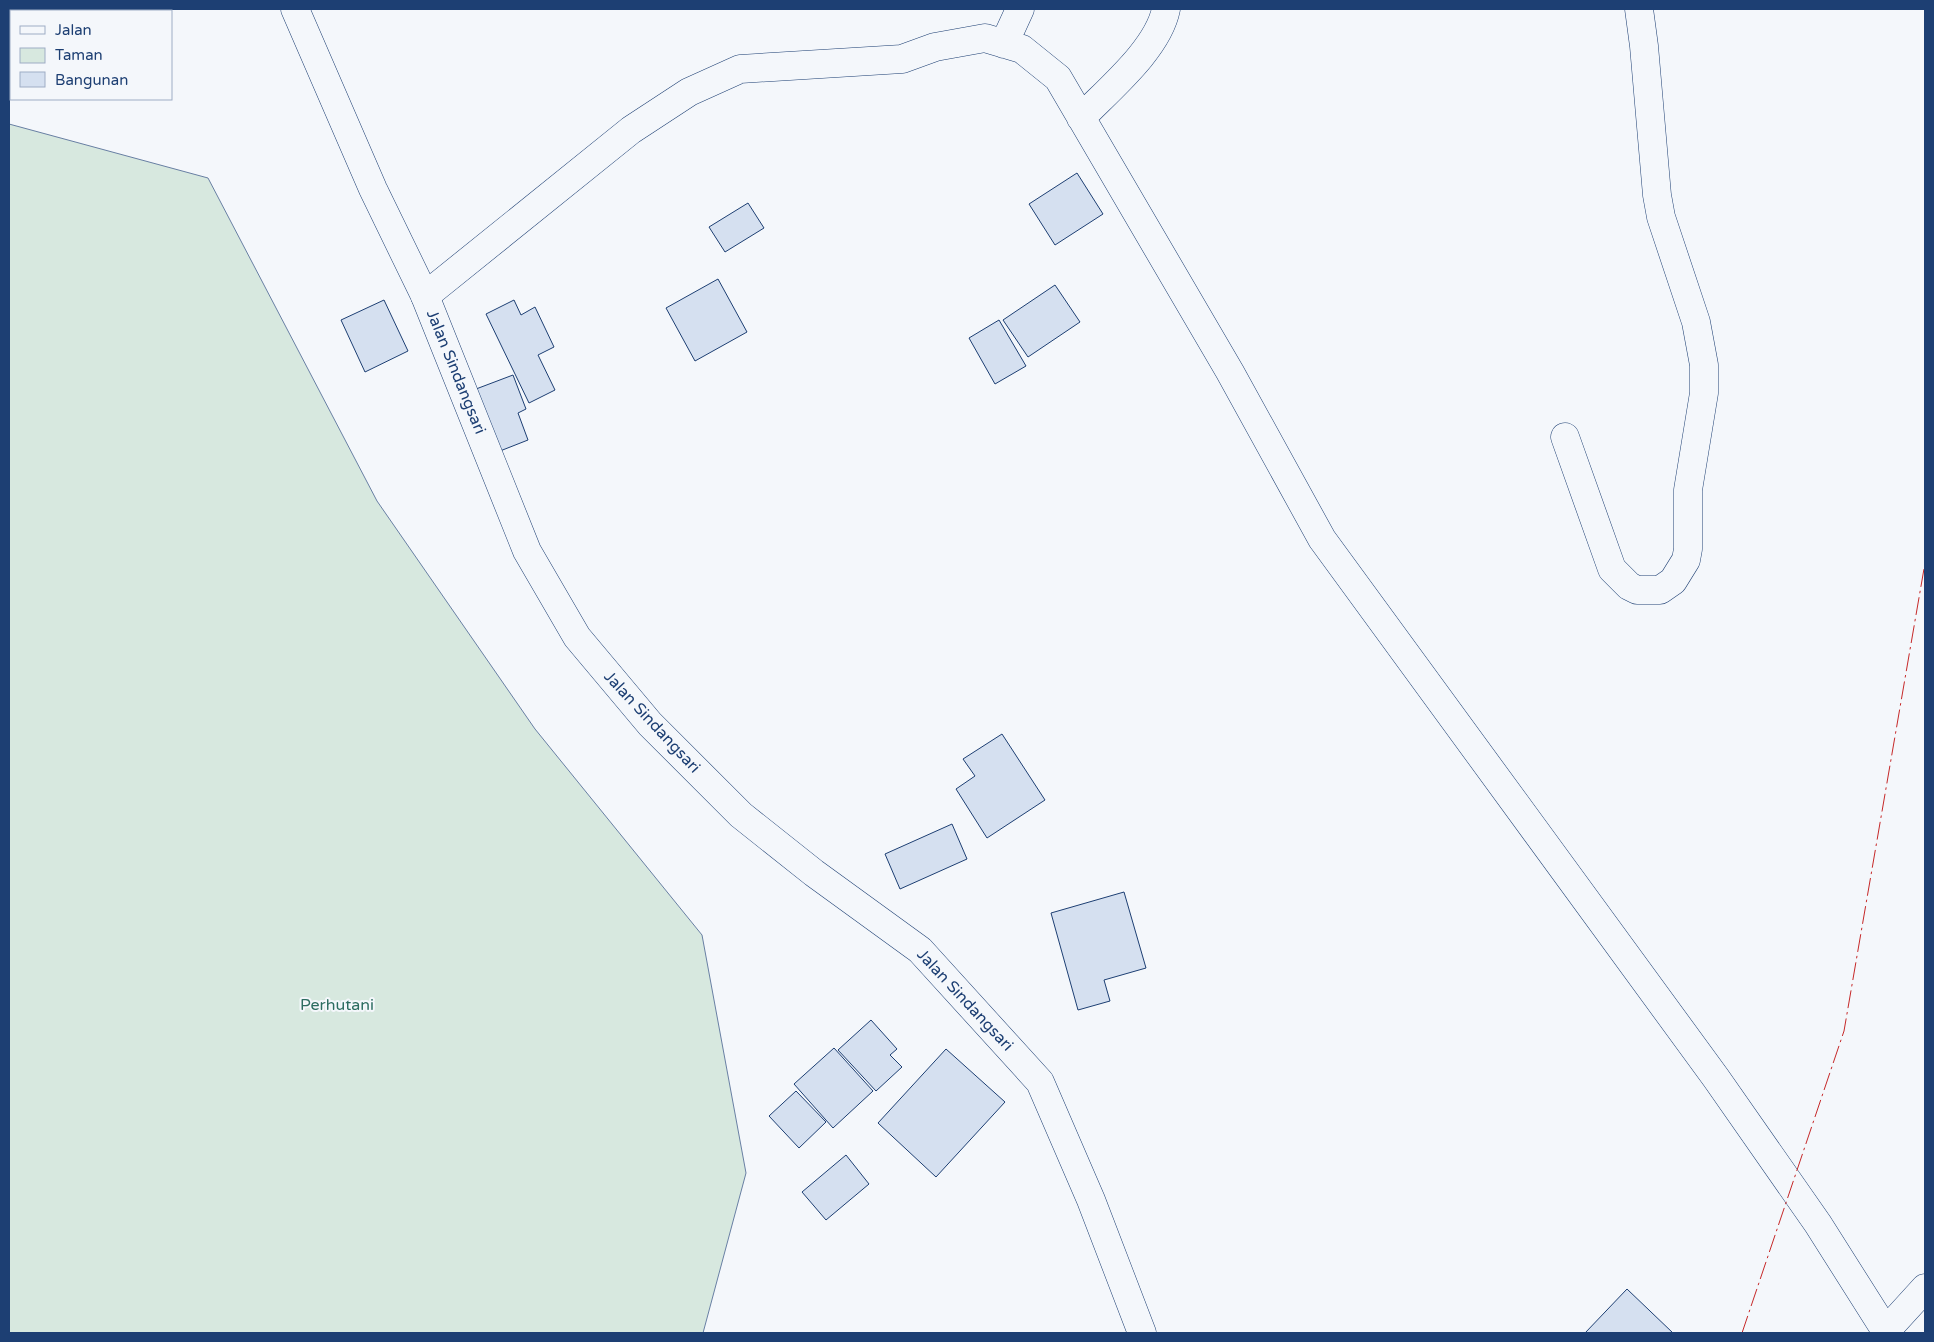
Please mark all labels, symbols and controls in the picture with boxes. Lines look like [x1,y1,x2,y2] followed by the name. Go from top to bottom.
[10,10,172,100] legend
[55,21,92,39] text: Jalan
[55,46,103,64] text: Taman
[55,71,128,89] text: Bangunan
[422,307,490,437] street label: Jalan Sindangsari
[600,667,704,777] street label: Jalan Sindangsari
[913,945,1017,1055] street label: Jalan Sindangsari
[300,995,374,1015] park label: Perhutani

